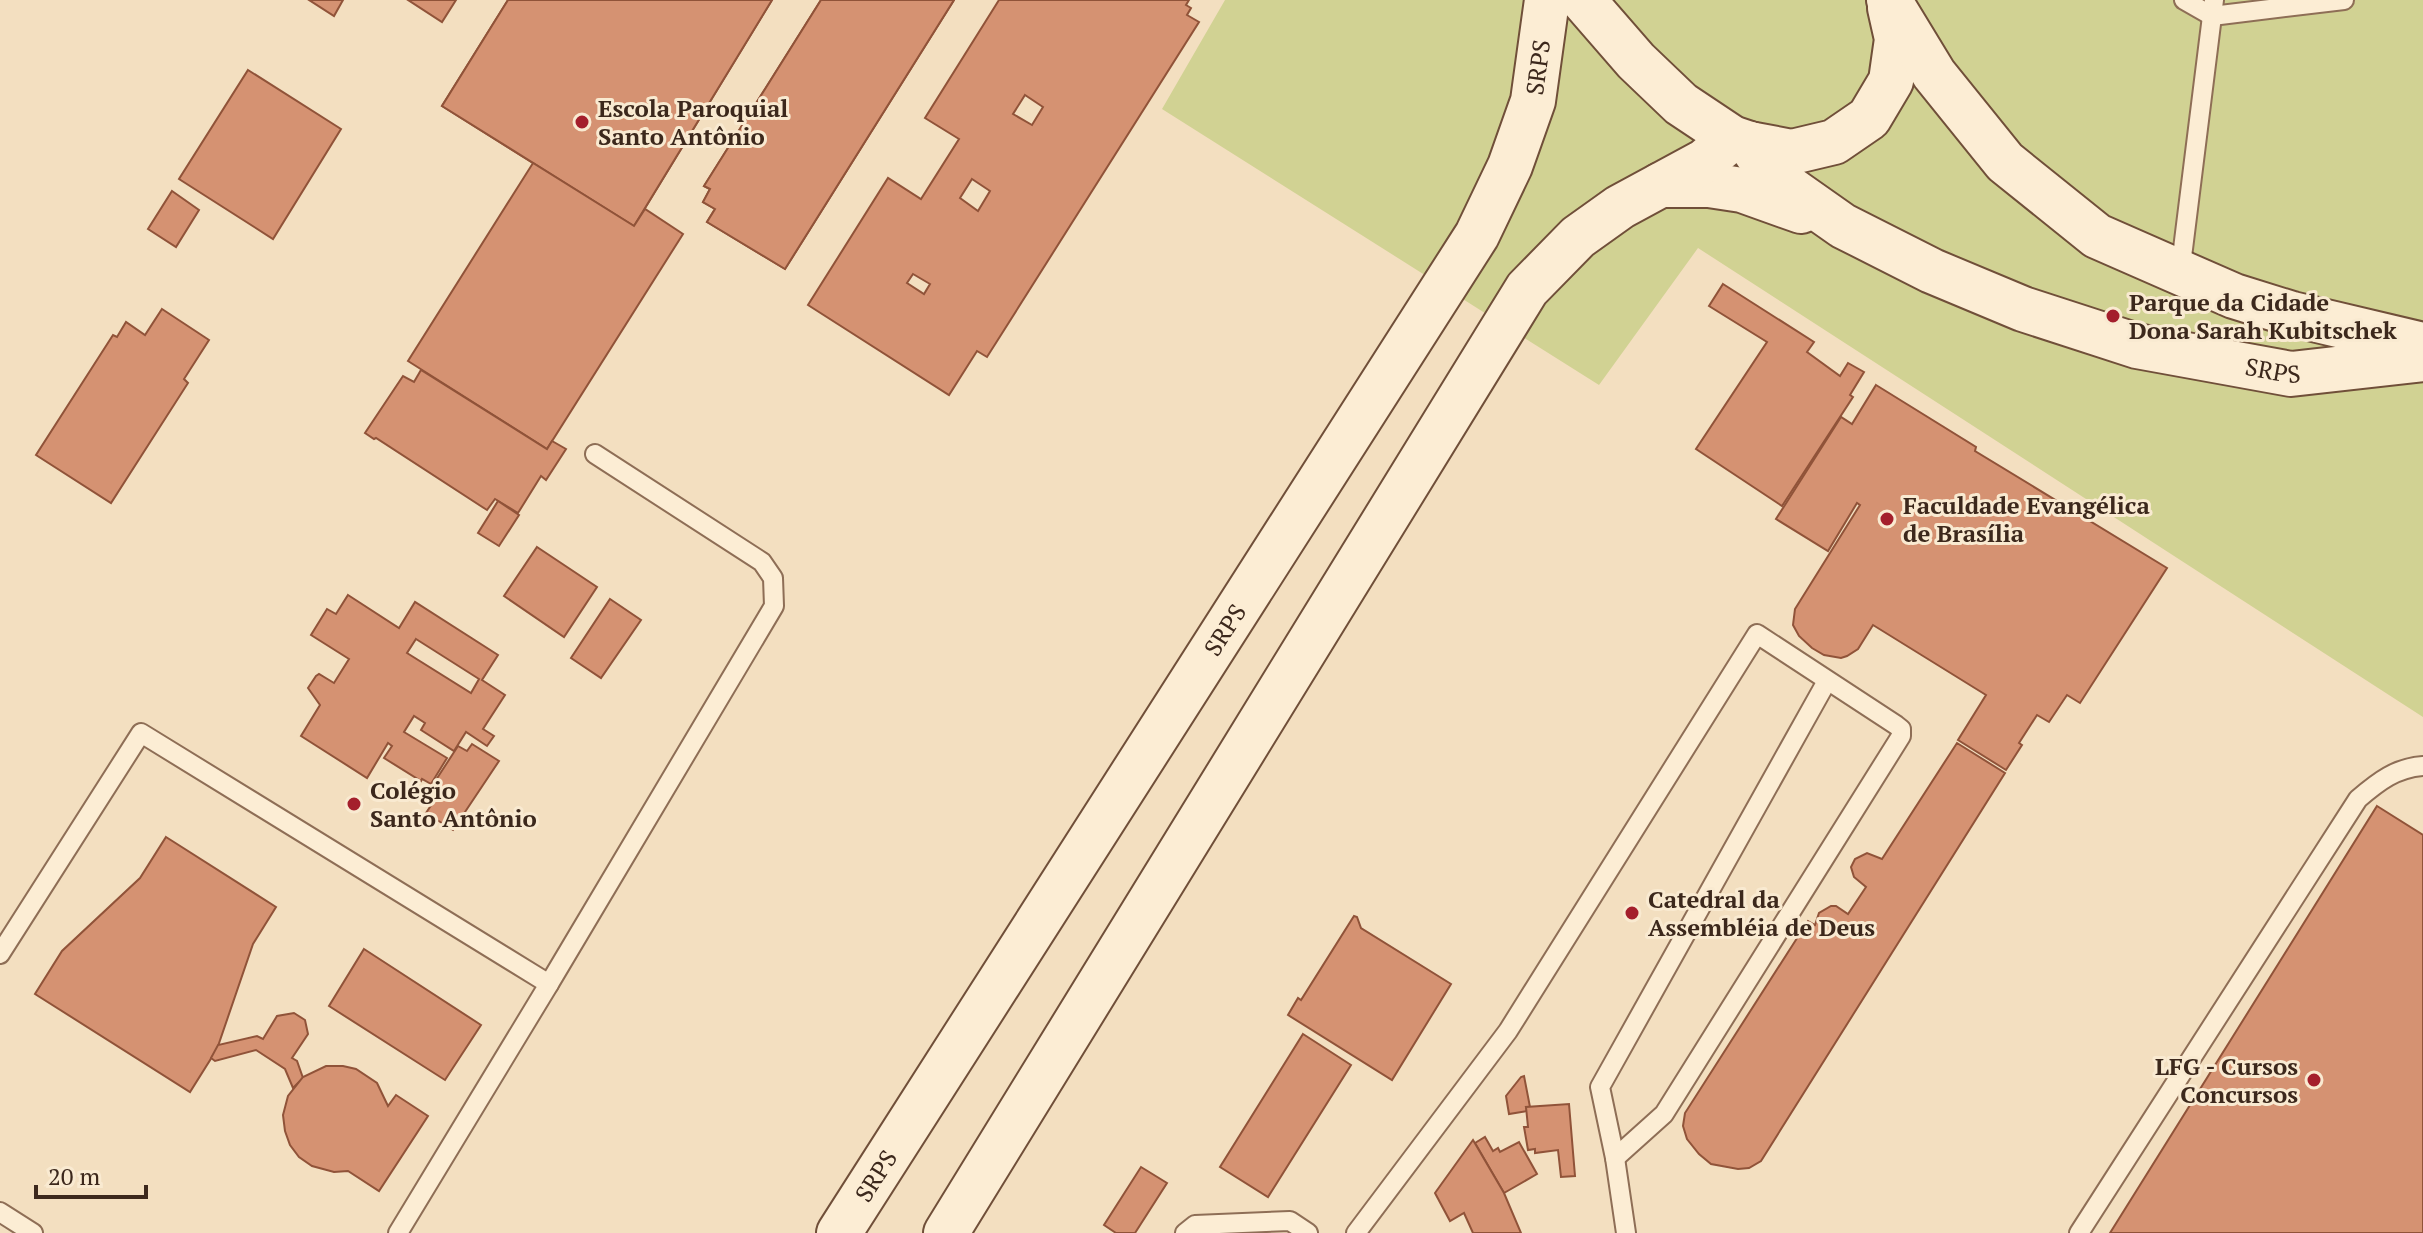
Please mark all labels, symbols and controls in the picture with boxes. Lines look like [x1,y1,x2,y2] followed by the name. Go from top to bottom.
[1518,38,1557,97] street label: SRPS
[598,92,788,152] place label: Escola Paroquial Santo Antônio
[573,113,591,131] marker: Escola Paroquial Santo Antônio
[2129,286,2397,346] place label: Parque da Cidade Dona Sarah Kubitschek
[2104,307,2122,325] marker: Parque da Cidade Dona Sarah Kubitschek
[2243,350,2302,390] street label: SRPS
[1903,489,2150,549] place label: Faculdade Evangélica de Brasília
[1878,510,1896,528] marker: Faculdade Evangélica de Brasília
[1196,598,1253,662] street label: SRPS
[370,774,537,834] place label: Colégio Santo Antônio
[345,795,363,813] marker: Colégio Santo Antônio
[1648,883,1875,943] place label: Catedral da Assembléia de Deus
[1623,904,1641,922] marker: Catedral da Assembléia de Deus
[2155,1050,2298,1110] place label: LFG - Cursos Concursos
[2305,1071,2323,1089] marker: LFG - Cursos Concursos
[847,1144,904,1208] street label: SRPS
[36,1149,146,1199] scale bar
[48,1160,100,1192] text: 20 m

